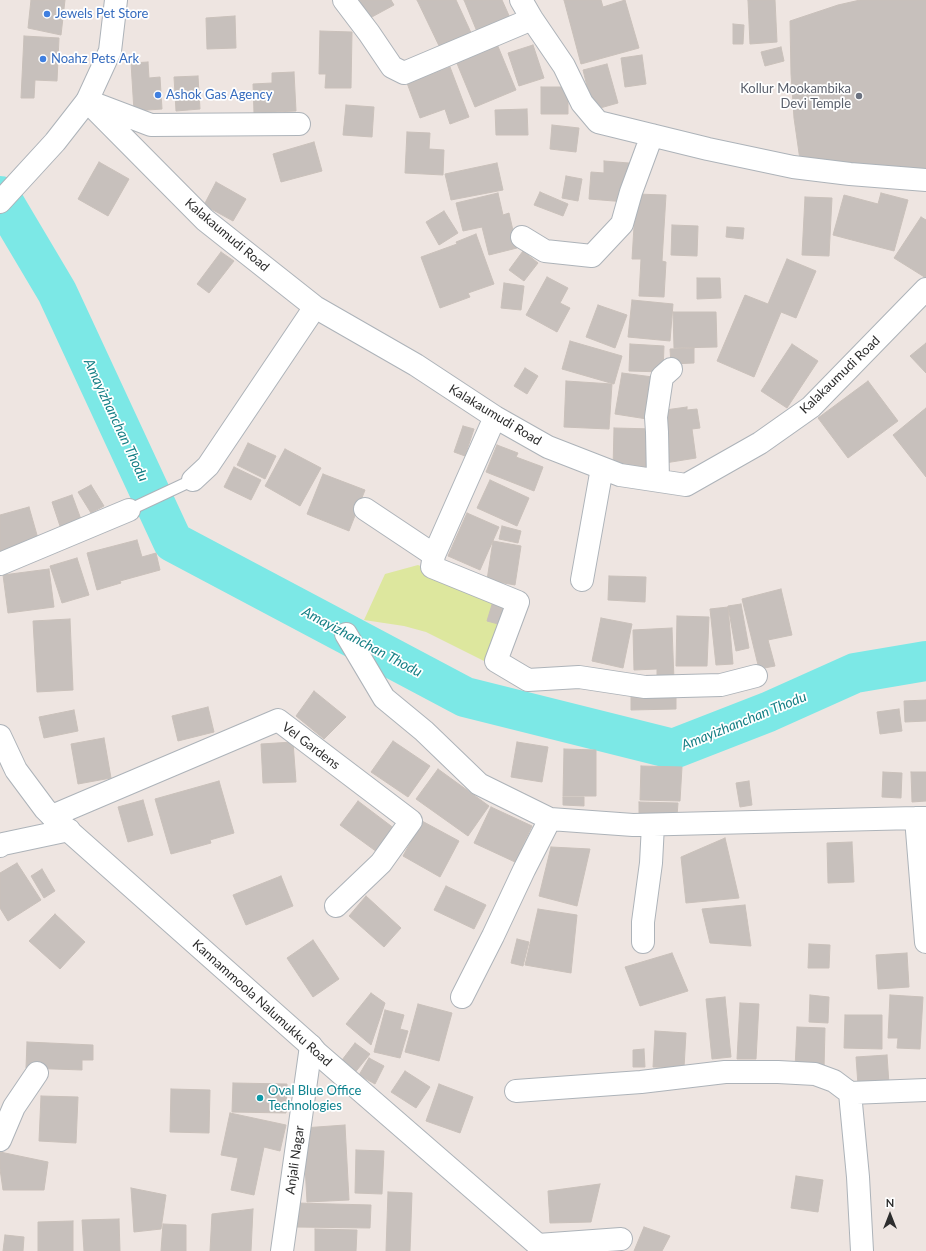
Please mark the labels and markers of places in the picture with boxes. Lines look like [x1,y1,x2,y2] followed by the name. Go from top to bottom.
[55,6,148,22] place label: Jewels Pet Store
[42,9,52,19] marker: Jewels Pet Store
[51,51,139,67] place label: Noahz Pets Ark
[38,54,48,64] marker: Noahz Pets Ark
[740,81,851,112] place label: Kollur Mookambika Devi Temple
[166,87,272,103] place label: Ashok Gas Agency
[153,90,163,100] marker: Ashok Gas Agency
[854,91,864,101] marker: Kollur Mookambika Devi Temple
[268,1083,361,1114] place label: Oval Blue Office Technologies
[255,1093,265,1103] marker: Oval Blue Office Technologies

